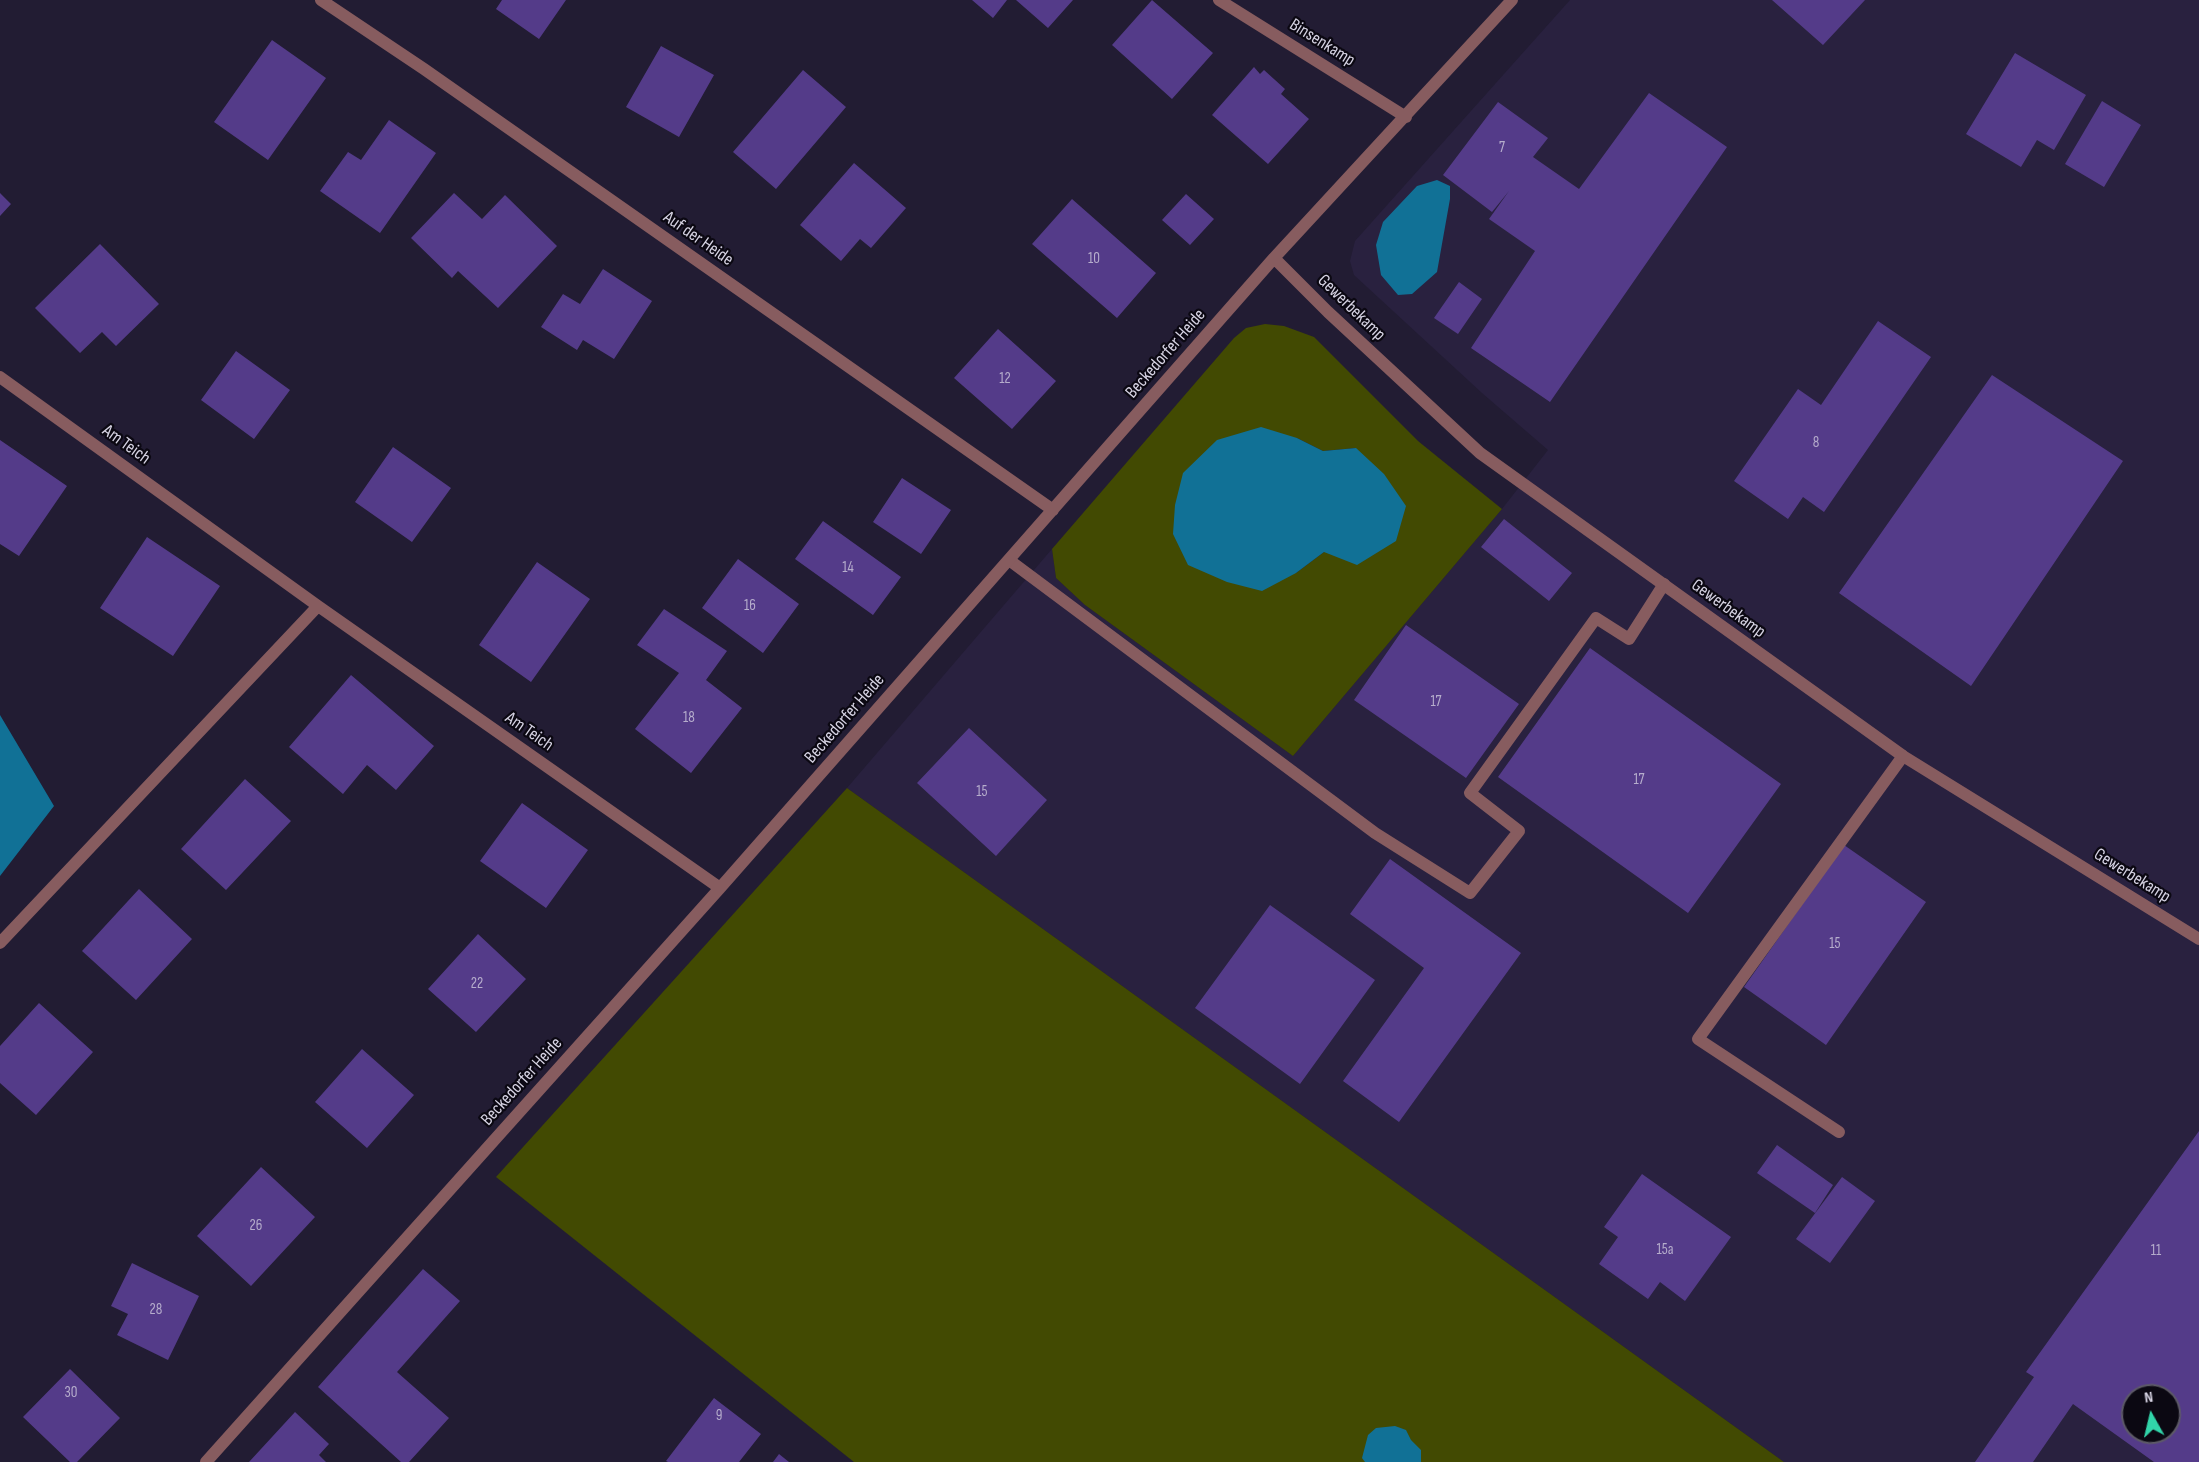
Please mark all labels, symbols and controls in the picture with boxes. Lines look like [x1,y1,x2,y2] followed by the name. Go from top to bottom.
[1285,14,1359,72] street label: Binsenkamp
[1499,139,1505,157] house number: 7
[659,207,737,271] street label: Auf der Heide
[1088,250,1100,268] house number: 10
[1313,270,1389,346] street label: Gewerbekamp
[1121,305,1211,403] street label: Beckedorfer Heide
[999,370,1011,388] house number: 12
[98,420,154,470] street label: Am Teich
[1813,434,1819,452] house number: 8
[842,559,854,577] house number: 14
[1687,575,1769,643] street label: Gewerbekamp
[744,597,756,615] house number: 16
[800,670,890,768] street label: Beckedorfer Heide
[1430,693,1442,711] house number: 17
[501,708,557,756] street label: Am Teich
[683,709,695,727] house number: 18
[1633,771,1645,789] house number: 17
[976,783,988,801] house number: 15
[2090,844,2174,908] street label: Gewerbekamp
[1829,935,1841,953] house number: 15
[471,975,483,993] house number: 22
[477,1033,567,1131] street label: Beckedorfer Heide
[250,1217,262,1235] house number: 26
[1656,1241,1674,1259] house number: 15a
[2151,1242,2161,1260] house number: 11
[150,1301,162,1319] house number: 28
[65,1384,77,1402] house number: 30
[2121,1384,2181,1444] north arrow
[2143,1388,2154,1408] text: N
[716,1407,722,1425] house number: 9

